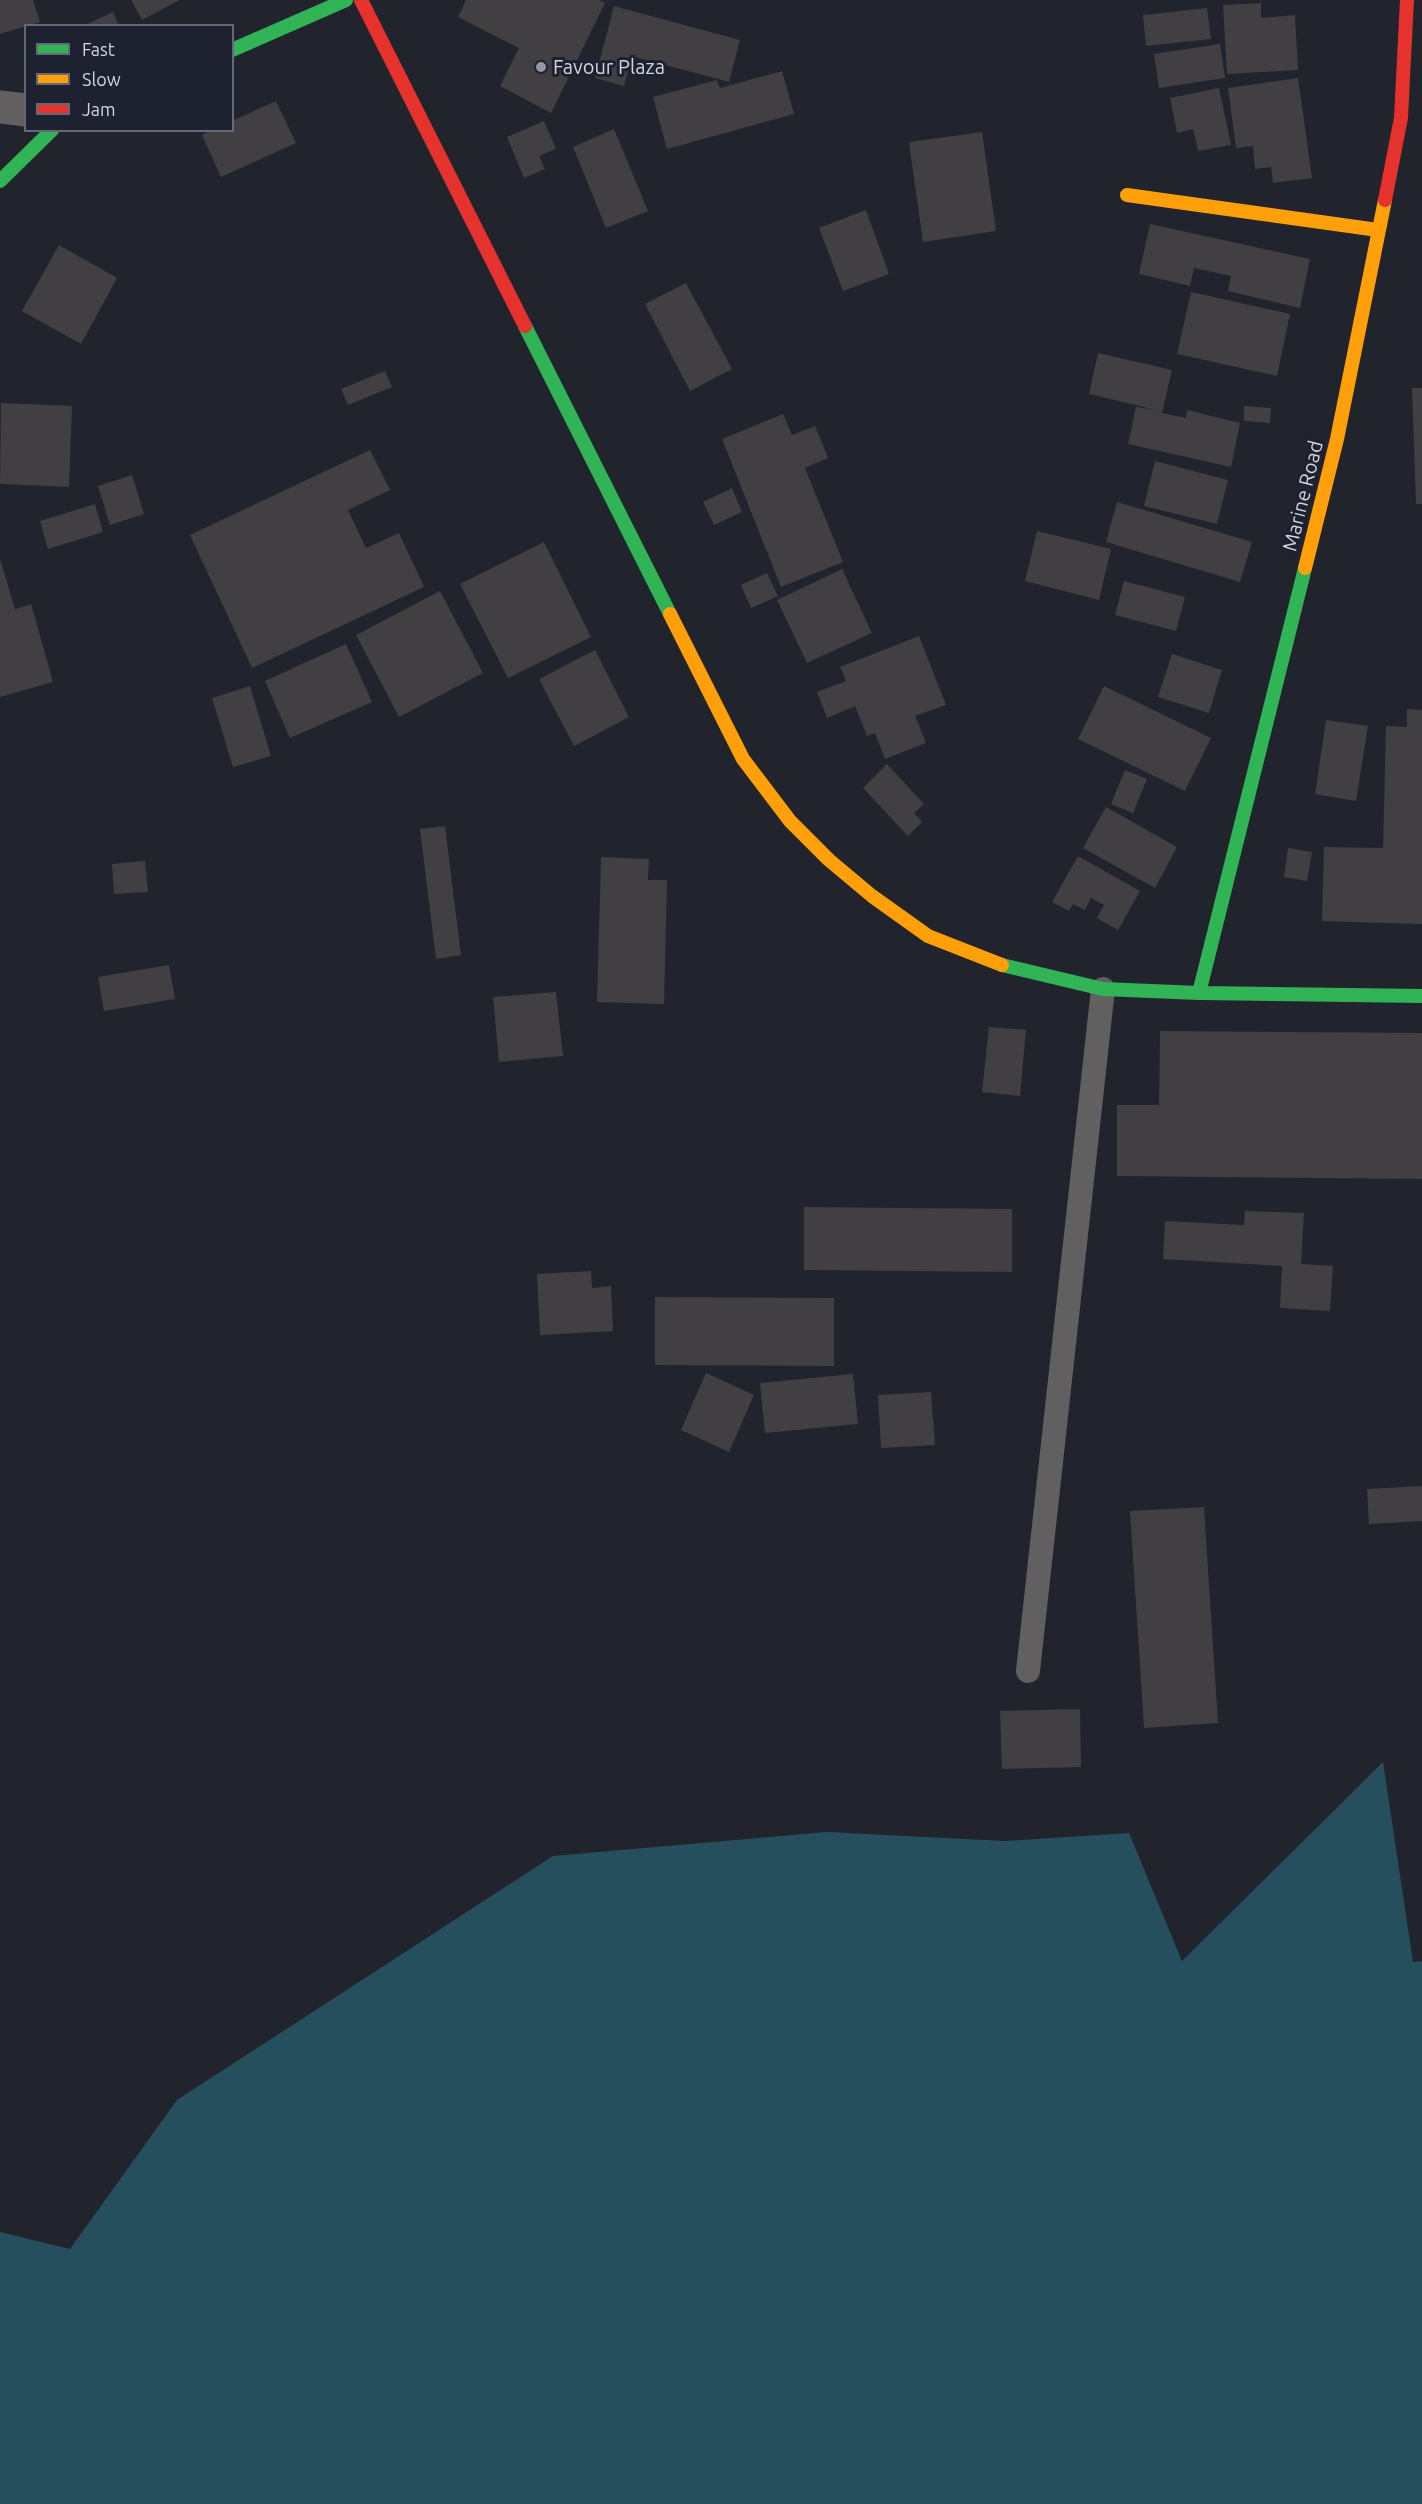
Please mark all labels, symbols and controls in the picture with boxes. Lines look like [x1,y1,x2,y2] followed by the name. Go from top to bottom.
[24,24,234,132] legend
[82,39,115,59] text: Fast
[553,55,665,79] place label: Favour Plaza
[534,60,548,74] marker: Favour Plaza
[82,69,121,89] text: Slow
[82,99,116,119] text: Jam
[1278,438,1328,554] street label: Marine Road

